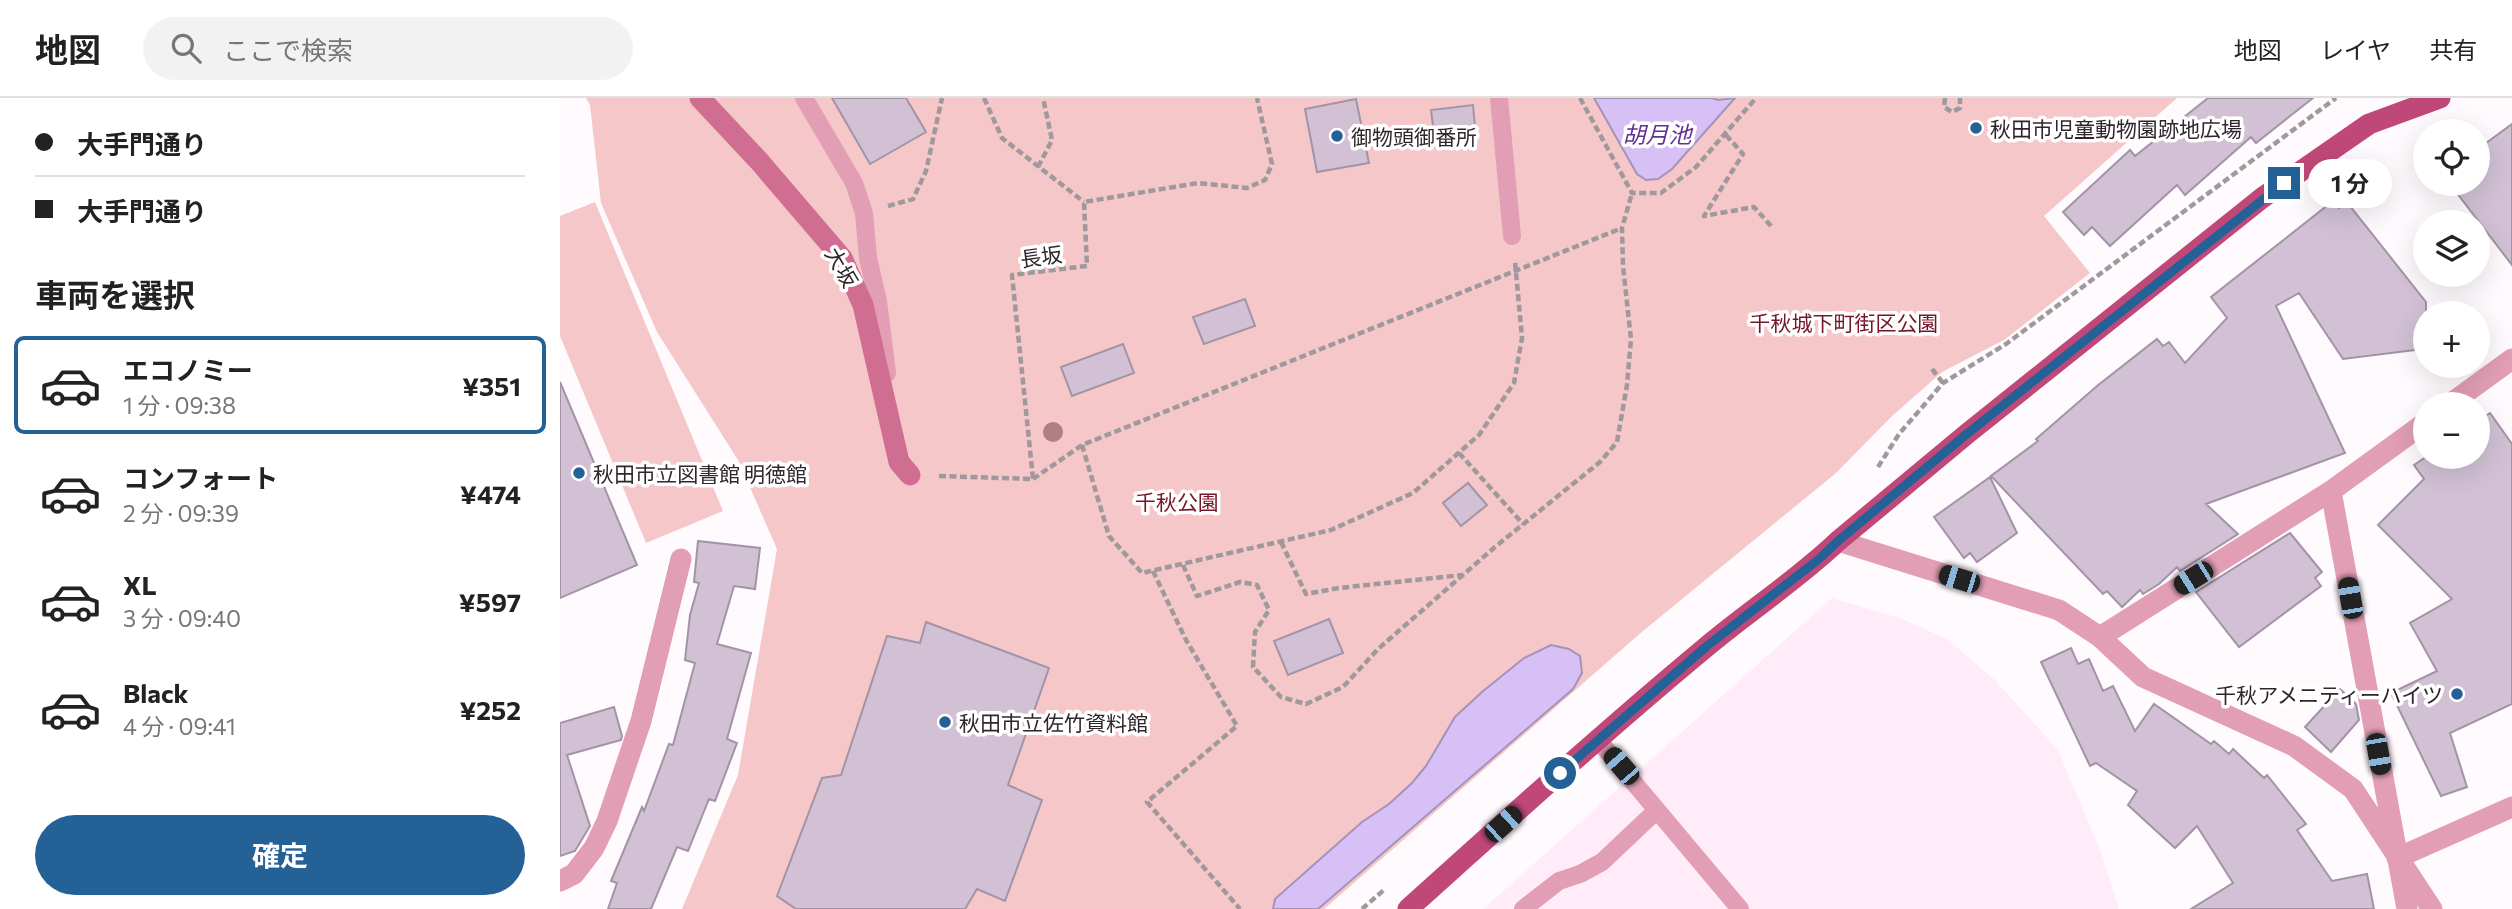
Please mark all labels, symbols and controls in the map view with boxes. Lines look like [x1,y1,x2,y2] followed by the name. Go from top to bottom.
[143,17,633,80] search box
[35,28,101,69] text: 地図
[167,29,205,67] icon: search
[223,34,353,65] text: ここで検索
[2234,35,2282,64] text: 地図
[2320,35,2391,64] text: レイヤ
[2429,35,2477,64] text: 共有
[1990,116,2242,141] place label: 秋田市児童動物園跡地広場
[2413,119,2490,469] map controls
[2413,119,2490,196] button: locate
[1623,120,1694,148] water label: 胡月池
[1968,120,1984,136] marker: 秋田市児童動物園跡地広場
[1351,124,1477,149] place label: 御物頭御番所
[77,128,207,159] text: 大手門通り
[1329,128,1345,144] marker: 御物頭御番所
[2308,158,2392,208] callout: 1 分
[2268,167,2300,199] route end
[2331,169,2369,197] text: 1 分
[77,195,207,226] text: 大手門通り
[2413,210,2490,287] button: layers
[1018,241,1064,271] street label: 長坂
[821,243,863,291] street label: 大坂
[35,274,195,314] text: 車両を選択
[2413,301,2490,378] button: +
[1750,310,1939,335] park label: 千秋城下町街区公園
[39,354,102,417] icon: car
[123,354,253,385] text: エコノミー
[462,370,521,401] text: ¥351
[123,391,236,419] text: 1 分 · 09:38
[2413,392,2490,469] button: −
[593,461,807,486] place label: 秋田市立図書館 明徳館
[39,462,102,525] icon: car
[123,462,278,493] text: コンフォート
[571,465,587,481] marker: 秋田市立図書館 明徳館
[460,478,521,509] text: ¥474
[1135,489,1219,514] park label: 千秋公園
[123,499,239,527] text: 2 分 · 09:39
[2170,558,2217,598] car
[1936,563,1983,595] car
[123,569,157,600] text: XL
[39,570,102,633] icon: car
[2337,575,2364,621] car
[459,586,521,617] text: ¥597
[123,604,241,632] text: 3 分 · 09:40
[123,677,189,708] text: Black
[39,678,102,741] icon: car
[2215,682,2443,707] place label: 千秋アメニティーハイツ
[2449,686,2465,702] marker: 千秋アメニティーハイツ
[460,694,521,725] text: ¥252
[959,710,1148,735] place label: 秋田市立佐竹資料館
[123,712,236,740] text: 4 分 · 09:41
[937,714,953,730] marker: 秋田市立佐竹資料館
[2365,731,2392,777] car
[1600,743,1643,789] car
[1544,757,1576,789] route start
[1481,802,1526,846] car
[35,815,525,895] button: 確定

